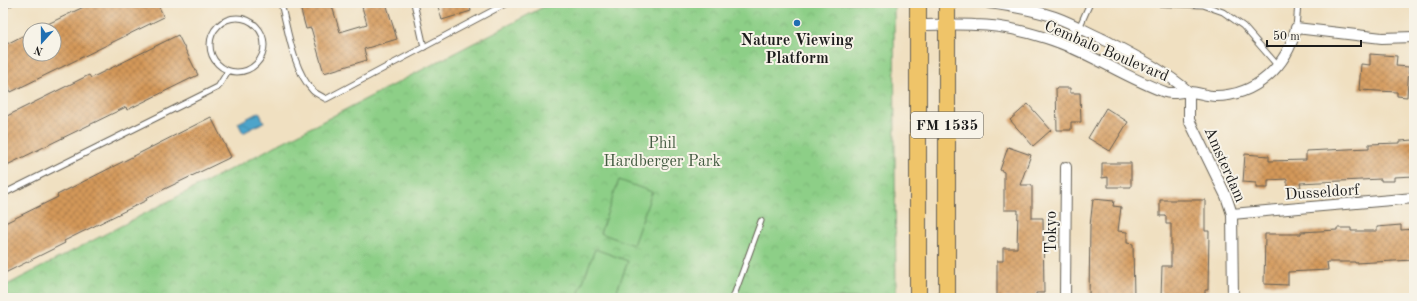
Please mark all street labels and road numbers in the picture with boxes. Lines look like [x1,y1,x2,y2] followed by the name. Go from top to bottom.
[1042,18,1171,85] street label: Cembalo Boulevard
[911,112,983,138] road number: FM 1535
[1201,125,1248,205] street label: Amsterdam
[1284,182,1361,204] street label: Dusseldorf
[1044,211,1060,253] street label: Tokyo

